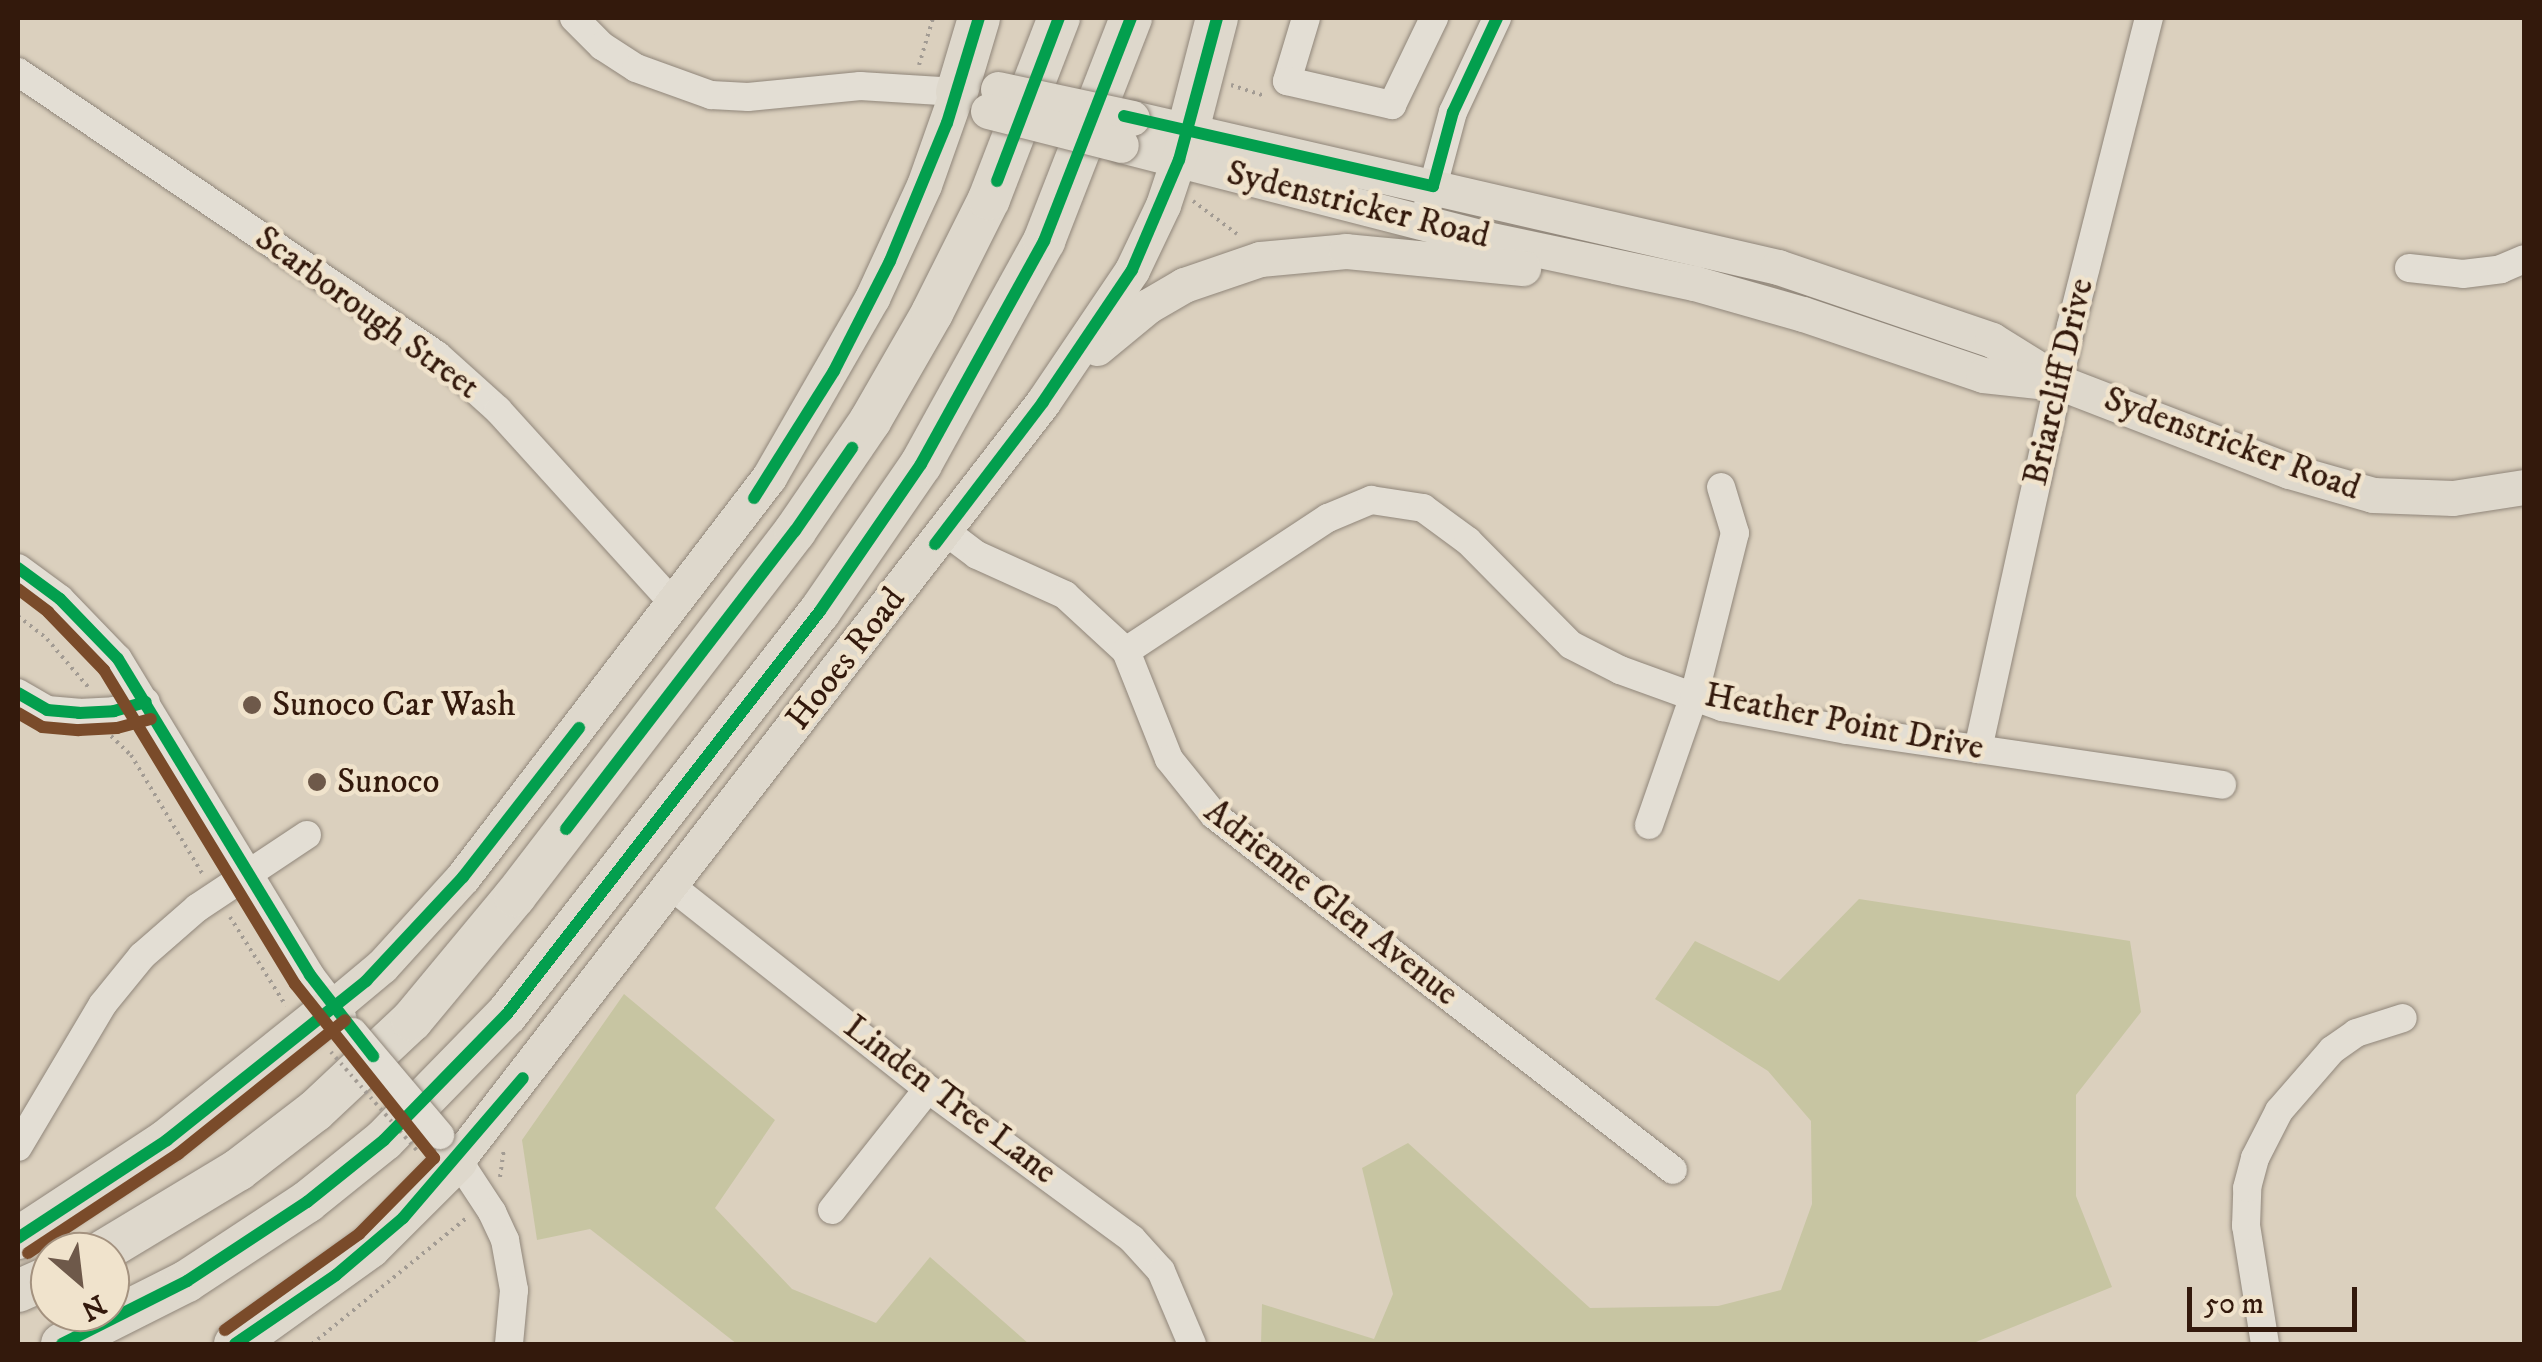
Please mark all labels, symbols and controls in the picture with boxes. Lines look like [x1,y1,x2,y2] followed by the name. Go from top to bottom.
[1222,152,1494,258] street label: Sydenstricker Road
[247,217,487,409] street label: Scarborough Street
[2015,274,2103,490] street label: Briarcliff Drive
[2098,378,2366,510] street label: Sydenstricker Road
[777,579,915,739] street label: Hooes Road
[1701,674,1987,770] street label: Heather Point Drive
[272,684,516,726] place label: Sunoco Car Wash
[241,694,263,716] marker: Sunoco Car Wash
[337,761,440,803] place label: Sunoco
[306,771,328,793] marker: Sunoco
[1196,791,1466,1015] street label: Adrienne Glen Avenue
[835,1006,1065,1194] street label: Linden Tree Lane
[30,1232,130,1332] north arrow
[2192,1267,2362,1329] scale bar
[75,1286,112,1328] text: N
[2204,1286,2264,1323] text: 50 m

